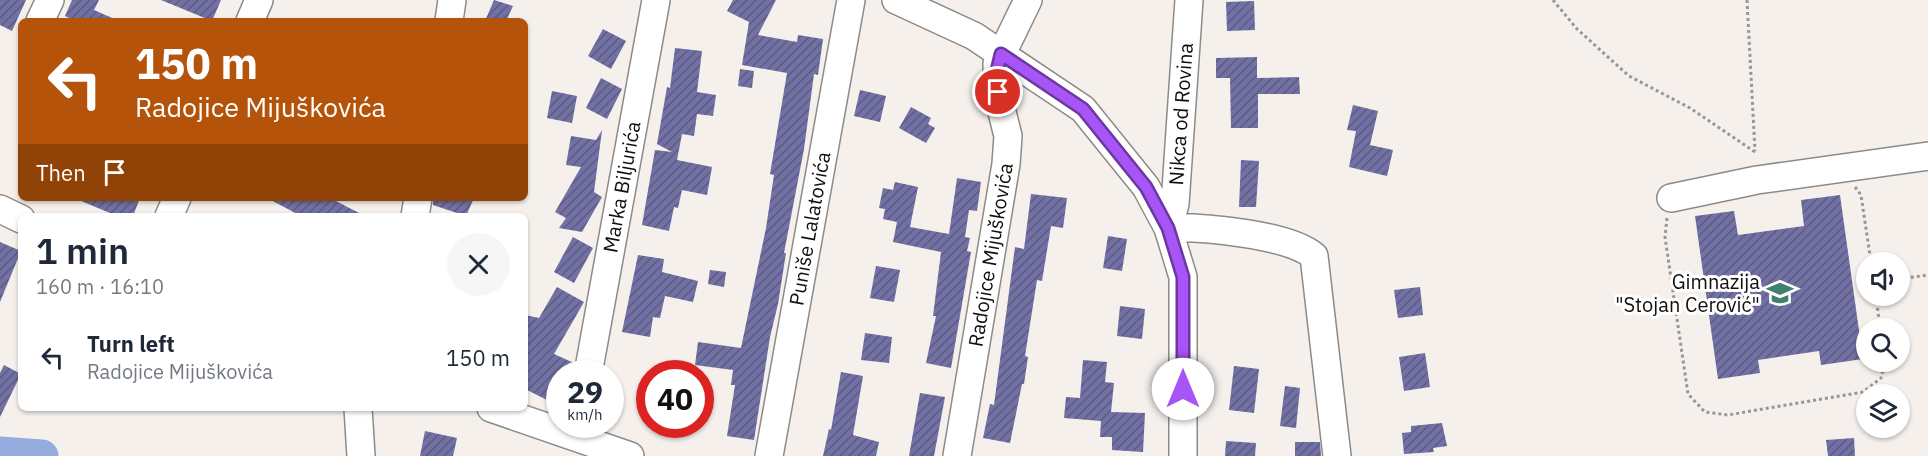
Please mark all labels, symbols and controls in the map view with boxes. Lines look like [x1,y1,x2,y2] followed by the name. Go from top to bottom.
[135,36,258,91] text: 150 m
[36,42,114,120] icon: left
[1162,42,1199,186] street label: Nikca od Rovina
[972,66,1023,117] pin
[981,75,1014,108] icon: arrive
[135,89,386,124] text: Radojice Mijuškovića
[596,119,647,255] street label: Marka Biljurića
[782,149,837,308] street label: Puniše Lalatovića
[98,156,131,189] icon: arrive
[36,158,86,187] text: Then
[962,160,1019,349] street label: Radojice Mijuškovića
[36,227,129,274] text: 1 min
[447,233,510,296] button: close
[1856,252,1910,438] map controls
[1856,252,1910,306] button: sound
[1615,268,1760,318] place label: Gimnazija "Stojan Cerović"
[36,273,164,300] text: 160 m · 16:10
[1765,278,1795,308] school or university icon: Gimnazija "Stojan Cerović"
[1856,318,1910,372] button: search
[87,329,175,358] text: Turn left
[36,341,69,374] icon: left
[446,343,510,372] text: 150 m
[1151,357,1215,421] position arrow
[87,358,273,385] text: Radojice Mijuškovića
[636,360,714,438] speed limit sign: 40
[567,372,603,411] text: 29
[1856,384,1910,438] button: layers
[567,405,603,424] text: km/h

